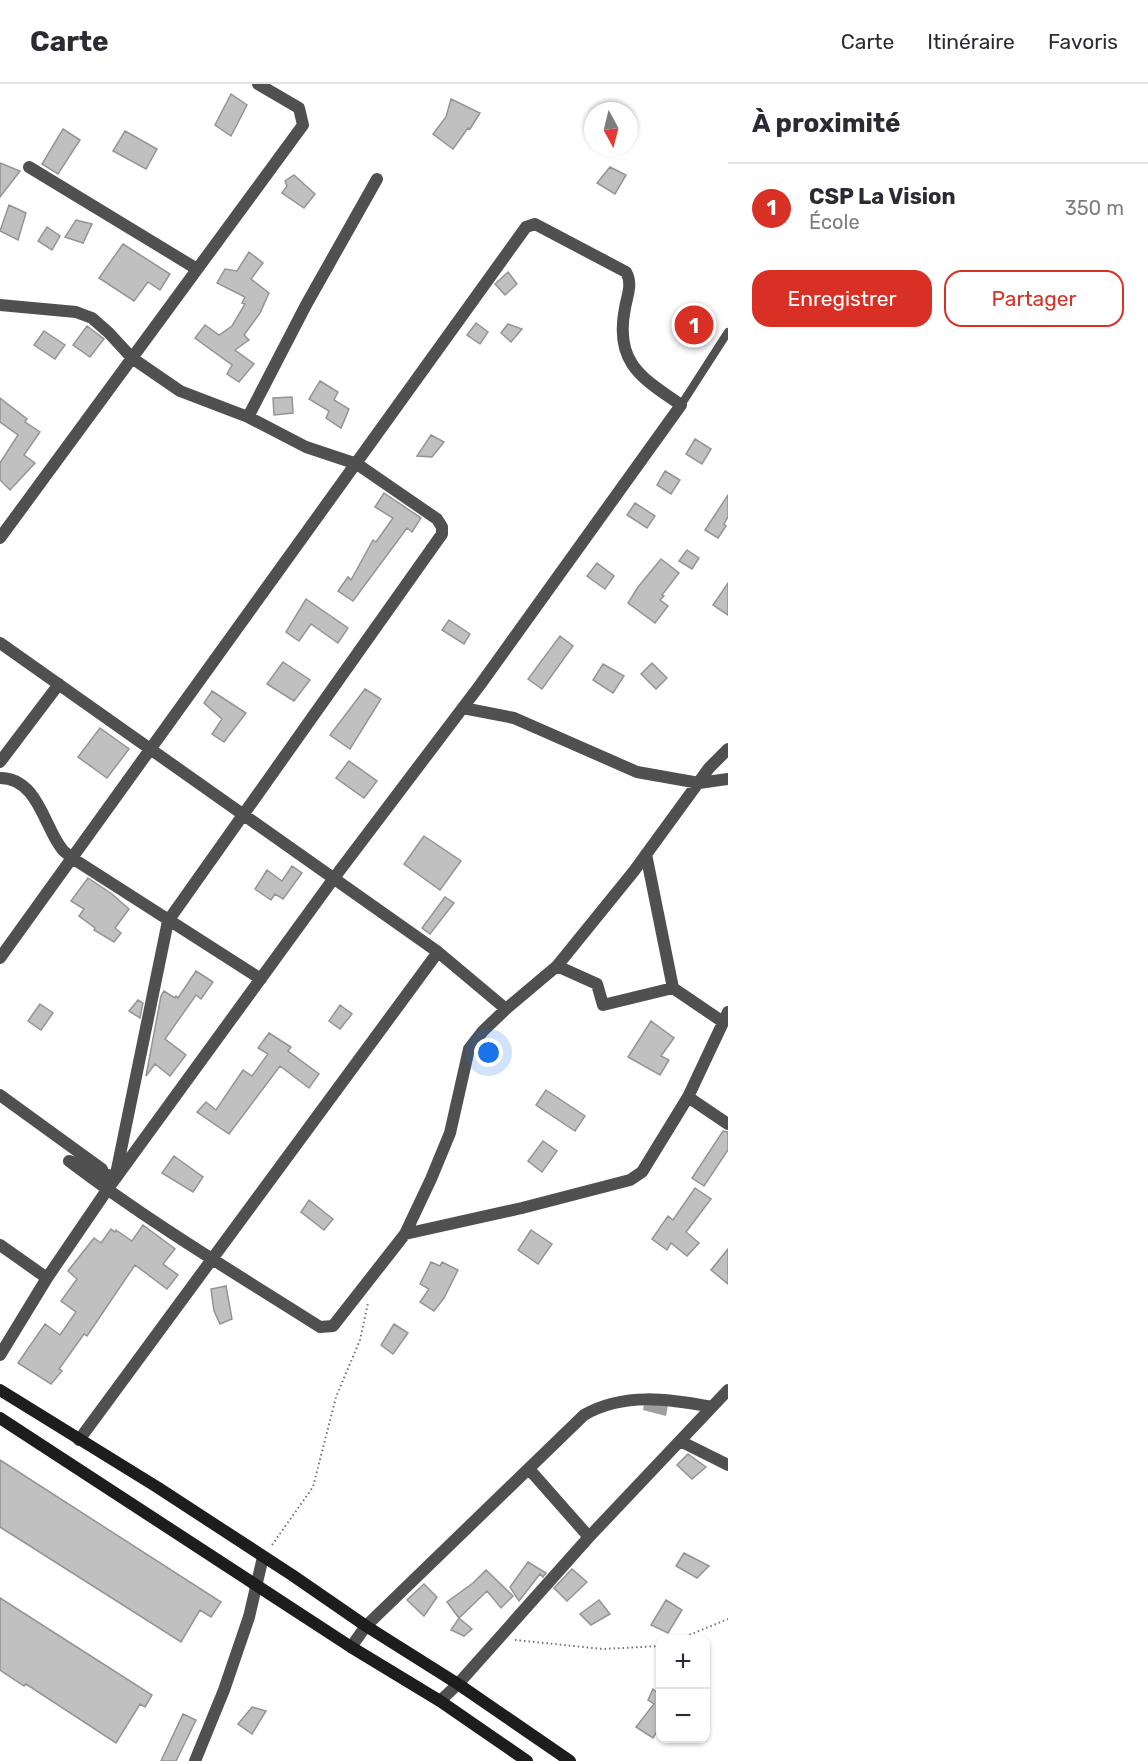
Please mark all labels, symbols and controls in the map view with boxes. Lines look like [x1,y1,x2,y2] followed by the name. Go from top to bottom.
[30,25,109,58] text: Carte
[841,29,894,54] text: Carte
[927,29,1015,54] text: Itinéraire
[1048,29,1118,54] text: Favoris
[584,102,638,156] north arrow
[752,108,901,139] text: À proximité
[809,183,956,210] text: CSP La Vision
[767,196,776,220] text: 1
[1065,196,1124,220] text: 350 m
[809,210,860,234] text: École
[752,270,932,327] button: Enregistrer
[944,270,1124,327] button: Partager
[674,302,714,348] pin: 1
[474,1038,503,1067] your location
[656,1635,710,1743] map controls
[656,1635,710,1689] button: +
[656,1689,710,1743] button: −

